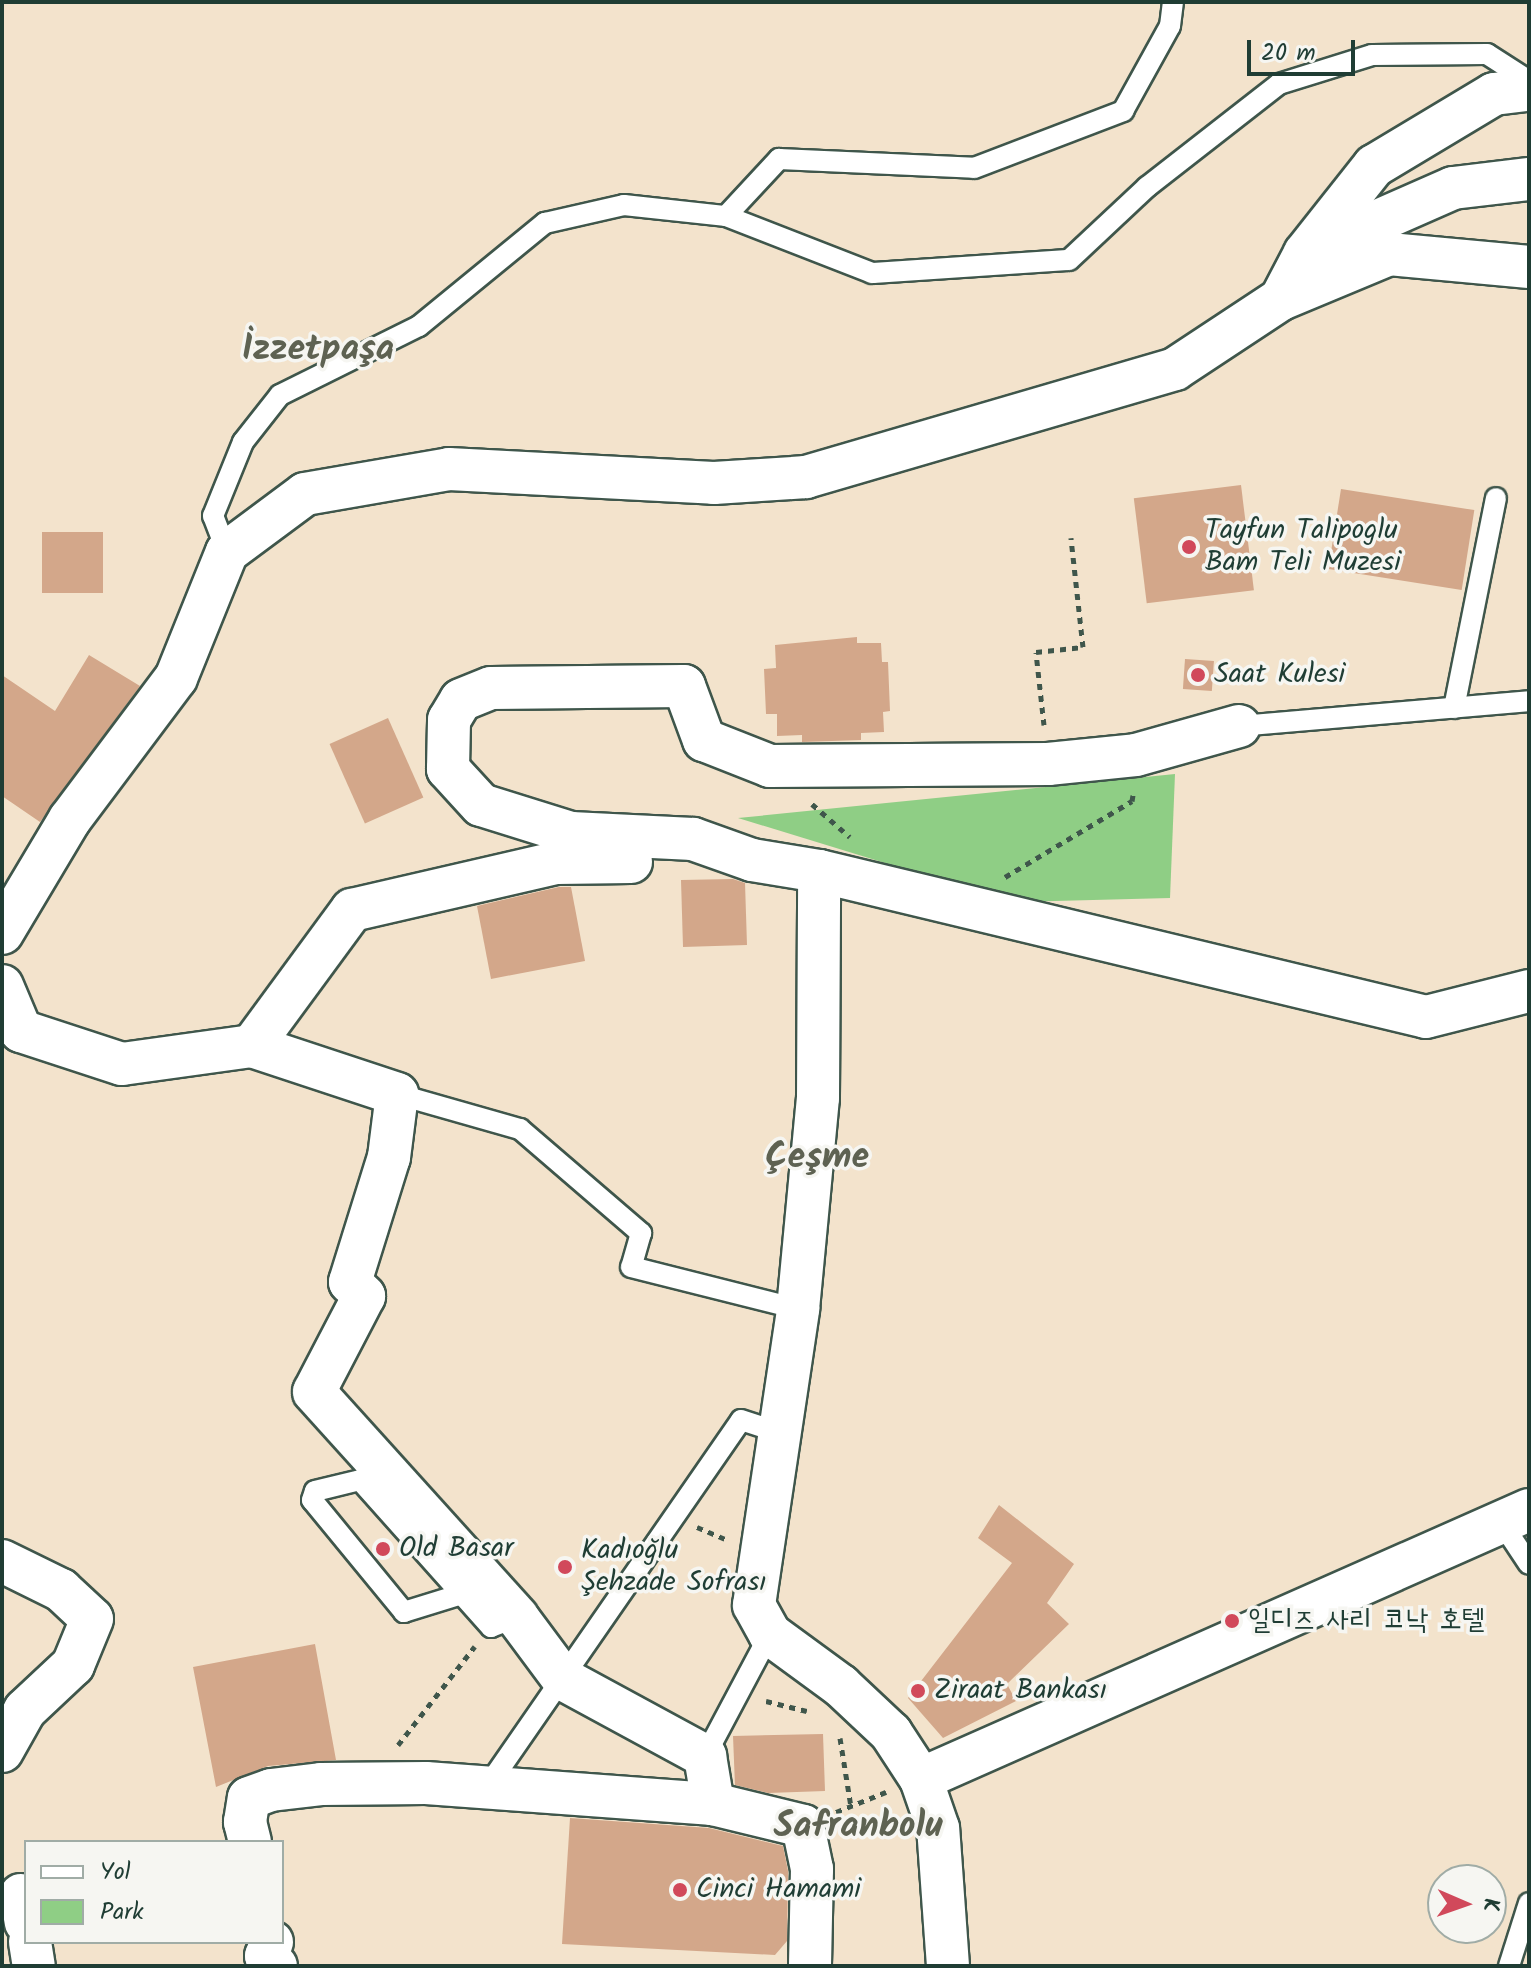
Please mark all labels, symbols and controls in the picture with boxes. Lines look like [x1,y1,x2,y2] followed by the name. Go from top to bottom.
[1251,24,1359,74] scale bar
[1261,34,1316,73] text: 20 m
[242,328,394,372] district label: İzzetpaşa
[1205,514,1401,580] place label: Tayfun Talipoglu Bam Teli Muzesi
[1180,538,1198,556] marker: Tayfun Talipoglu Bam Teli Muzesi
[1214,658,1345,692] place label: Saat Kulesi
[1189,666,1207,684] marker: Saat Kulesi
[765,1136,869,1180] district label: Çeşme
[399,1532,514,1566] place label: Old Basar
[581,1534,767,1600] place label: Kadıoğlu Şehzade Sofrası
[374,1540,392,1558] marker: Old Basar
[556,1558,574,1576] marker: Kadıoğlu Şehzade Sofrası
[1248,1604,1484,1638] place label: 일디즈 사리 코낙 호텔
[1223,1612,1241,1630] marker: 일디즈 사리 코낙 호텔
[934,1674,1107,1708] place label: Ziraat Bankası
[909,1682,927,1700] marker: Ziraat Bankası
[773,1805,943,1849] district label: Safranbolu
[24,1840,284,1944] legend
[100,1853,131,1892] text: Yol
[1427,1864,1507,1944] north arrow
[696,1873,861,1907] place label: Cinci Hamami
[671,1881,689,1899] marker: Cinci Hamami
[100,1893,144,1932] text: Park
[1472,1898,1507,1912] text: K

